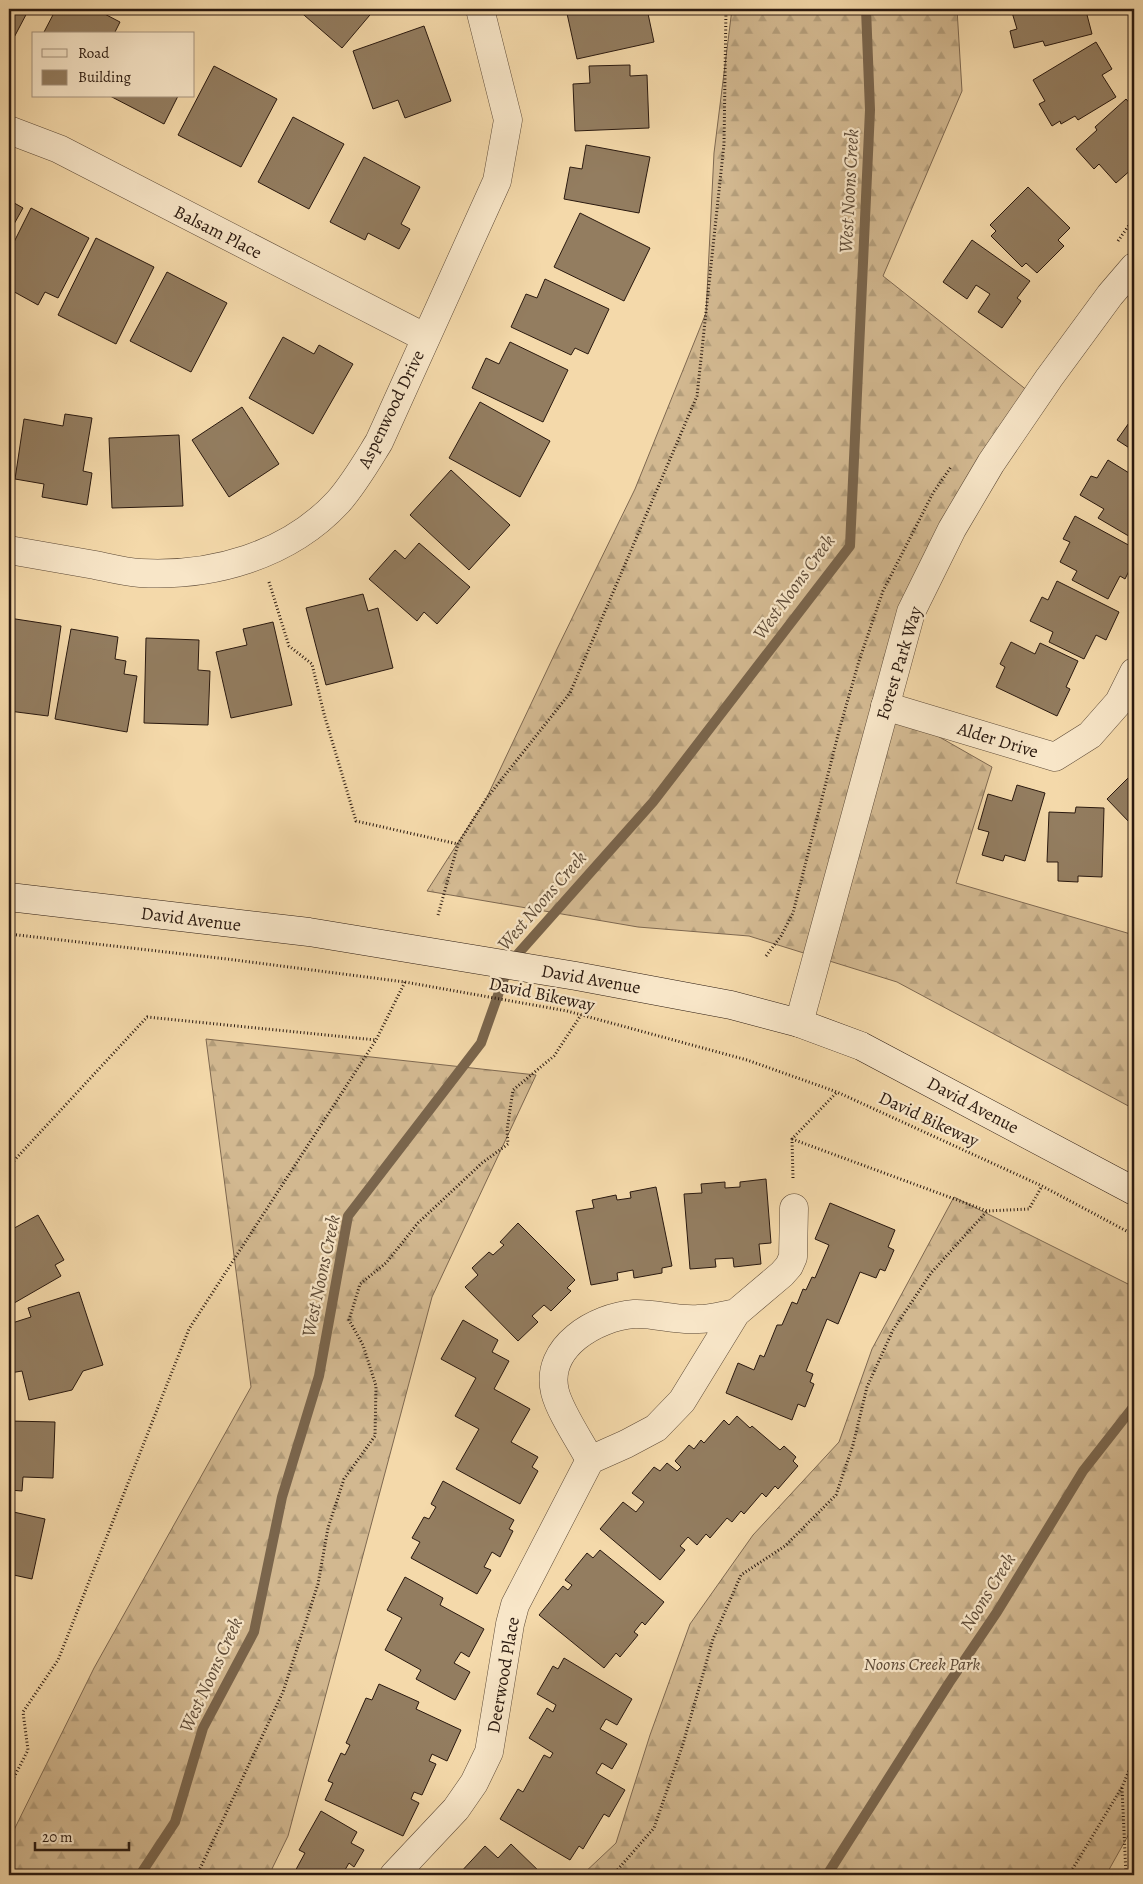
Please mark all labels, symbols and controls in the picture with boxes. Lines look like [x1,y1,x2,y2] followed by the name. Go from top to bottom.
[32,32,195,98] legend
[78,43,110,63] text: Road
[78,67,131,87] text: Building
[833,128,865,254] water label: West Noons Creek
[170,200,266,264] street label: Balsam Place
[352,346,430,473] street label: Aspenwood Drive
[747,529,841,645] water label: West Noons Creek
[870,602,928,723] street label: Forest Park Way
[954,716,1041,764] street label: Alder Drive
[491,846,593,956] water label: West Noons Creek
[140,901,242,937] street label: David Avenue
[539,958,643,1000] street label: David Avenue
[487,971,598,1017] street label: David Bikeway
[923,1071,1023,1139] street label: David Avenue
[875,1085,984,1153] street label: David Bikeway
[295,1213,347,1339] water label: West Noons Creek
[954,1548,1022,1636] water label: Noons Creek
[173,1613,249,1737] water label: West Noons Creek
[481,1615,525,1735] street label: Deerwood Place
[864,1652,980,1676] park label: Noons Creek Park
[35,1819,129,1851] scale bar
[42,1827,73,1847] text: 20 m

